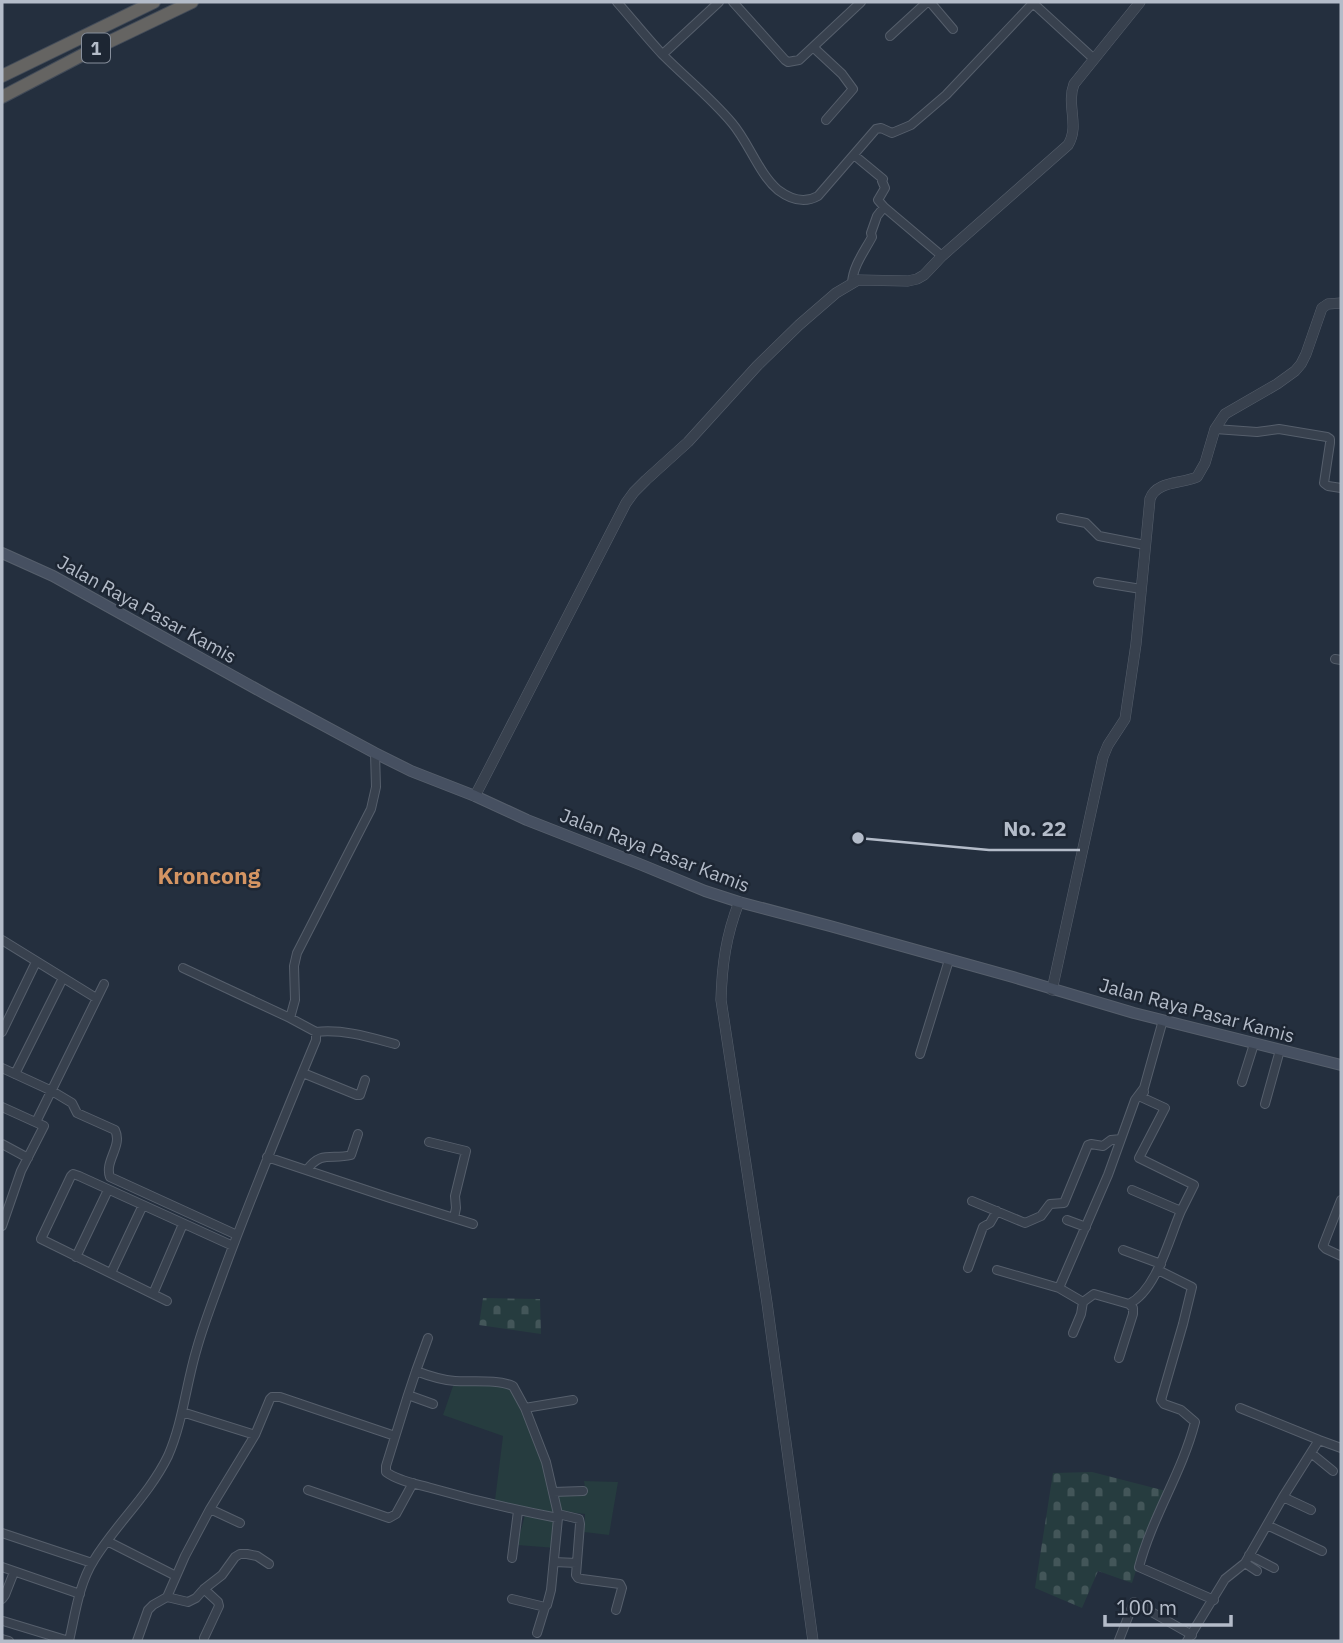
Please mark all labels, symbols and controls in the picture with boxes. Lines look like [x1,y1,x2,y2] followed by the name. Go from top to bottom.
[82,33,110,62] road number: 1
[53,550,241,668] street label: Jalan Raya Pasar Kamis
[557,803,753,897] street label: Jalan Raya Pasar Kamis
[989,808,1080,850] callout: No. 22
[1003,814,1067,842] text: No. 22
[158,860,261,890] district label: Kroncong
[1097,972,1297,1048] street label: Jalan Raya Pasar Kamis
[1105,1584,1231,1628] scale bar
[1116,1593,1177,1621] text: 100 m

